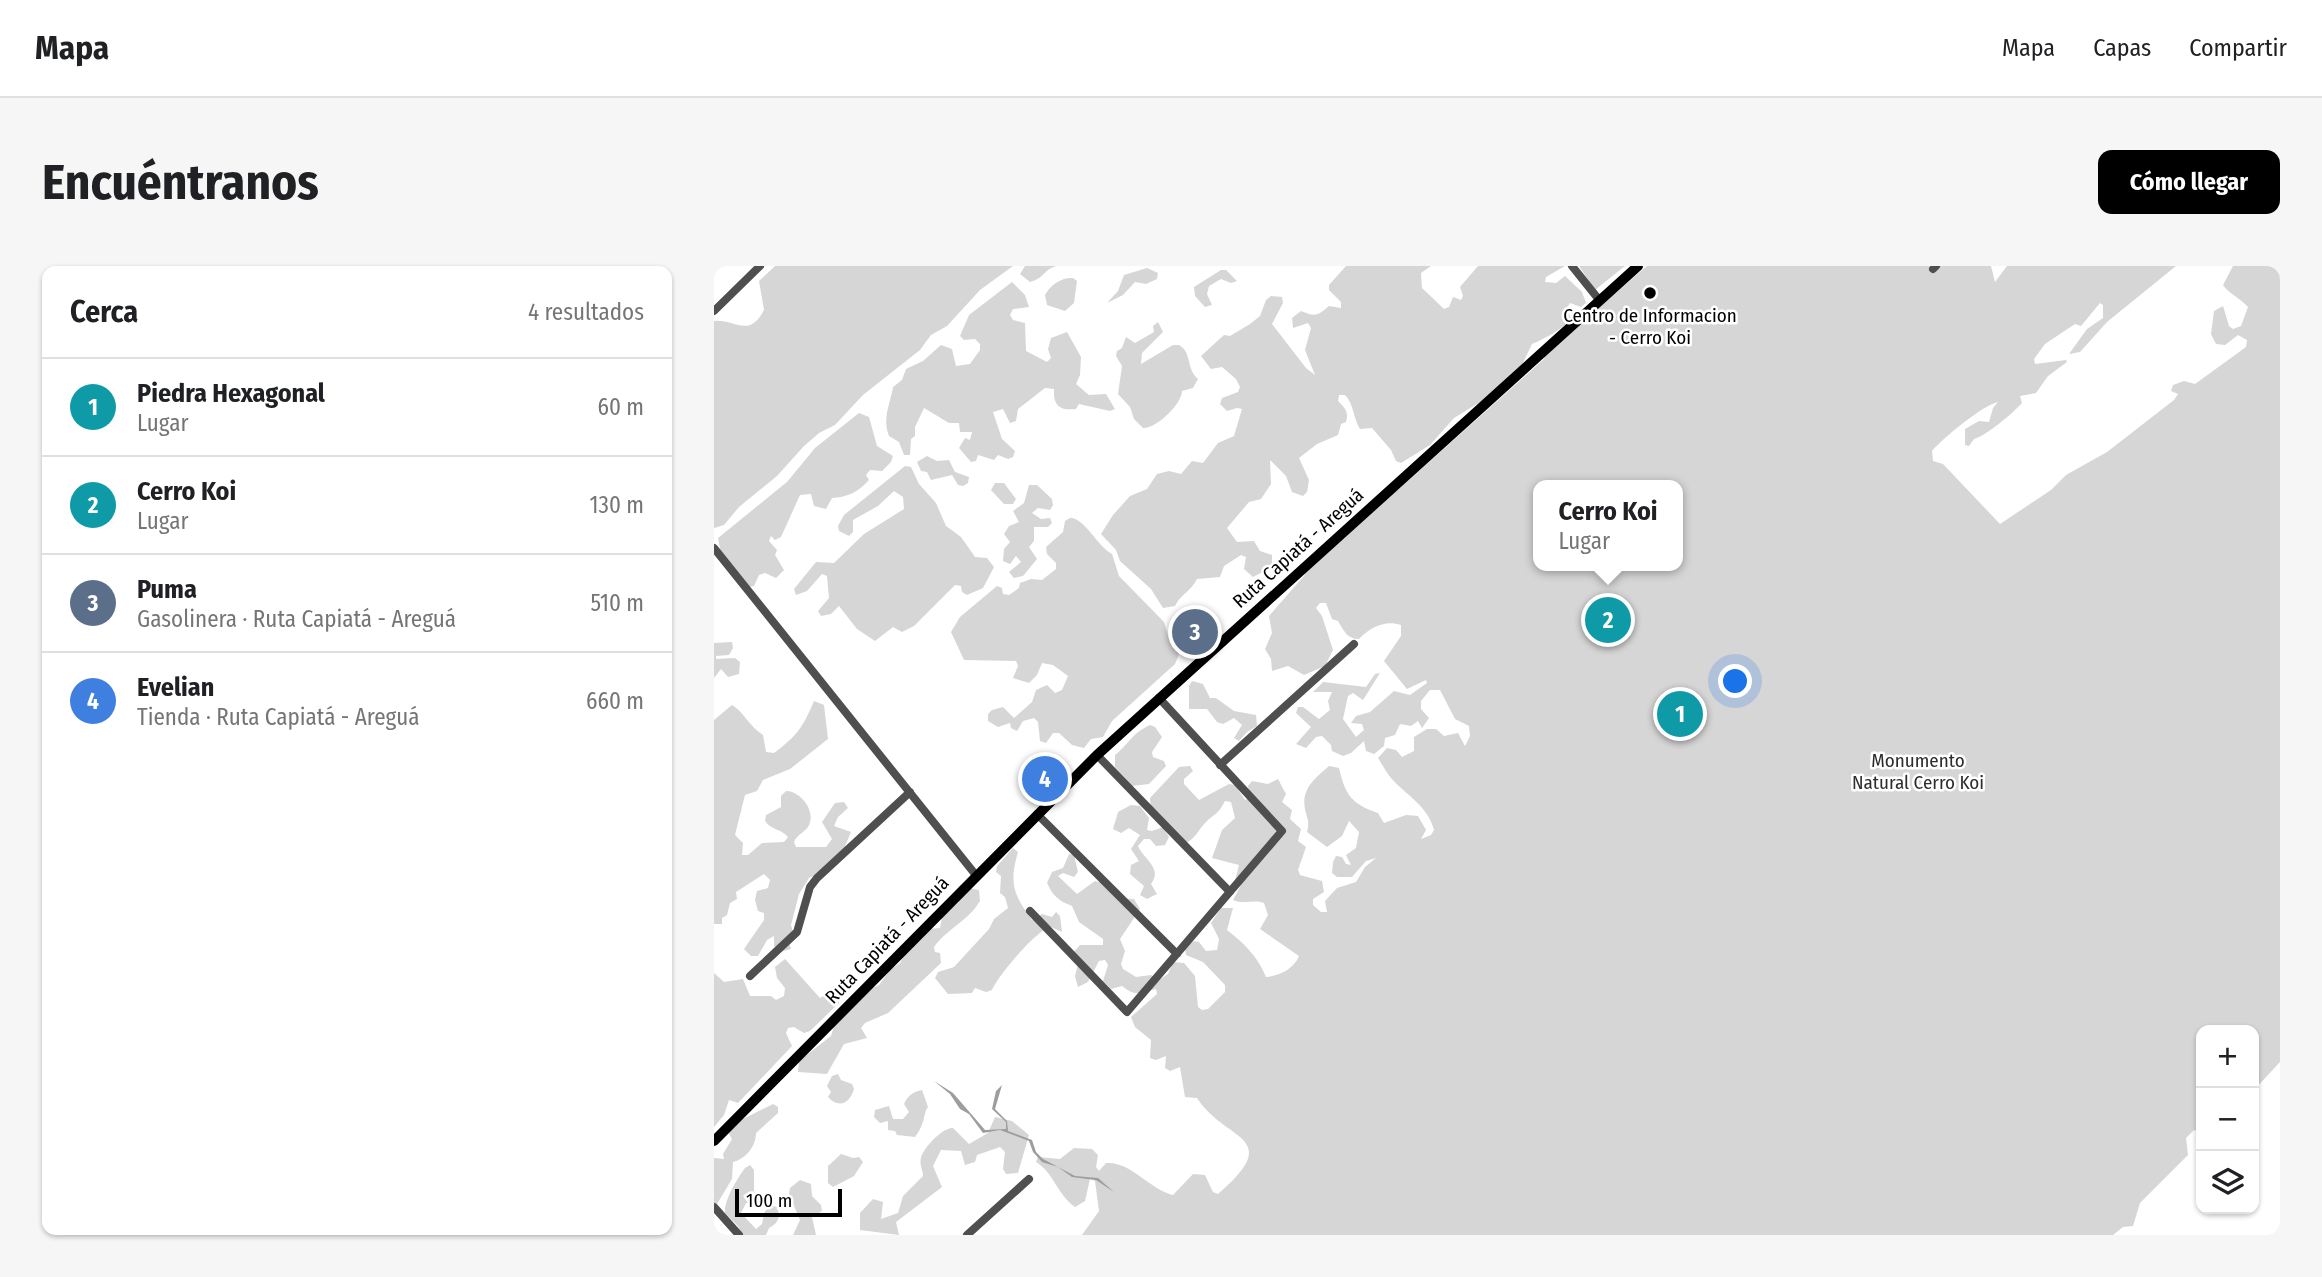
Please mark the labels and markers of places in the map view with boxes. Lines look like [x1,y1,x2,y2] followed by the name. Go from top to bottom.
[1642,285,1658,301] marker: Centro de Informacion - Cerro Koi
[1563,304,1737,349] place label: Centro de Informacion - Cerro Koi
[1585,594,1631,646] pin: 2
[1172,606,1218,658] pin: 3
[1657,688,1703,740] pin: 1
[1022,753,1068,805] pin: 4

